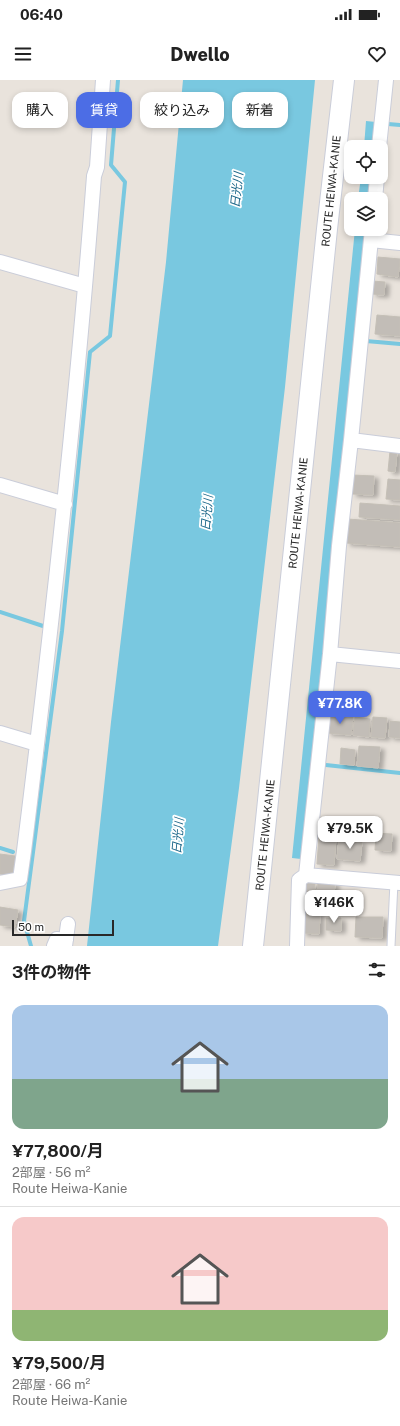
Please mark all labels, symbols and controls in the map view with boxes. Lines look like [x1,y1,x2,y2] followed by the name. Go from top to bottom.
[20,6,63,23] text: 06:40
[12,43,34,65] icon: menu
[366,43,388,65] icon: heart
[170,44,230,65] text: Dwello
[12,92,68,128] chip: 購入
[76,92,132,128] chip: 賃貸
[140,92,224,128] chip: 絞り込み
[232,92,288,128] chip: 新着
[319,135,343,247] street label: ROUTE HEIWA-KANIE
[344,140,388,236] map controls
[344,140,388,184] button: locate
[228,169,246,209] water label: 日光川
[344,192,388,236] button: layers
[286,457,310,569] street label: ROUTE HEIWA-KANIE
[198,492,216,532] water label: 日光川
[307,691,373,725] pin: ¥77.8K
[318,696,363,711] text: ¥77.8K
[253,779,277,891] street label: ROUTE HEIWA-KANIE
[169,815,187,855] water label: 日光川
[317,816,383,850] pin: ¥79.5K
[327,821,373,836] text: ¥79.5K
[306,890,362,924] pin: ¥146K
[314,895,354,910] text: ¥146K
[12,918,114,937] scale bar
[18,921,44,933] text: 50 m
[366,959,388,981] icon: filters
[12,962,91,982] text: 3件の物件
[164,1031,236,1103] icon: home
[12,1141,104,1161] text: ¥77,800/月
[12,1165,91,1180] text: 2部屋 · 56 m²
[12,1181,127,1196] text: Route Heiwa-Kanie
[164,1243,236,1315] icon: home
[12,1353,106,1373] text: ¥79,500/月
[12,1377,90,1392] text: 2部屋 · 66 m²
[12,1393,127,1408] text: Route Heiwa-Kanie

